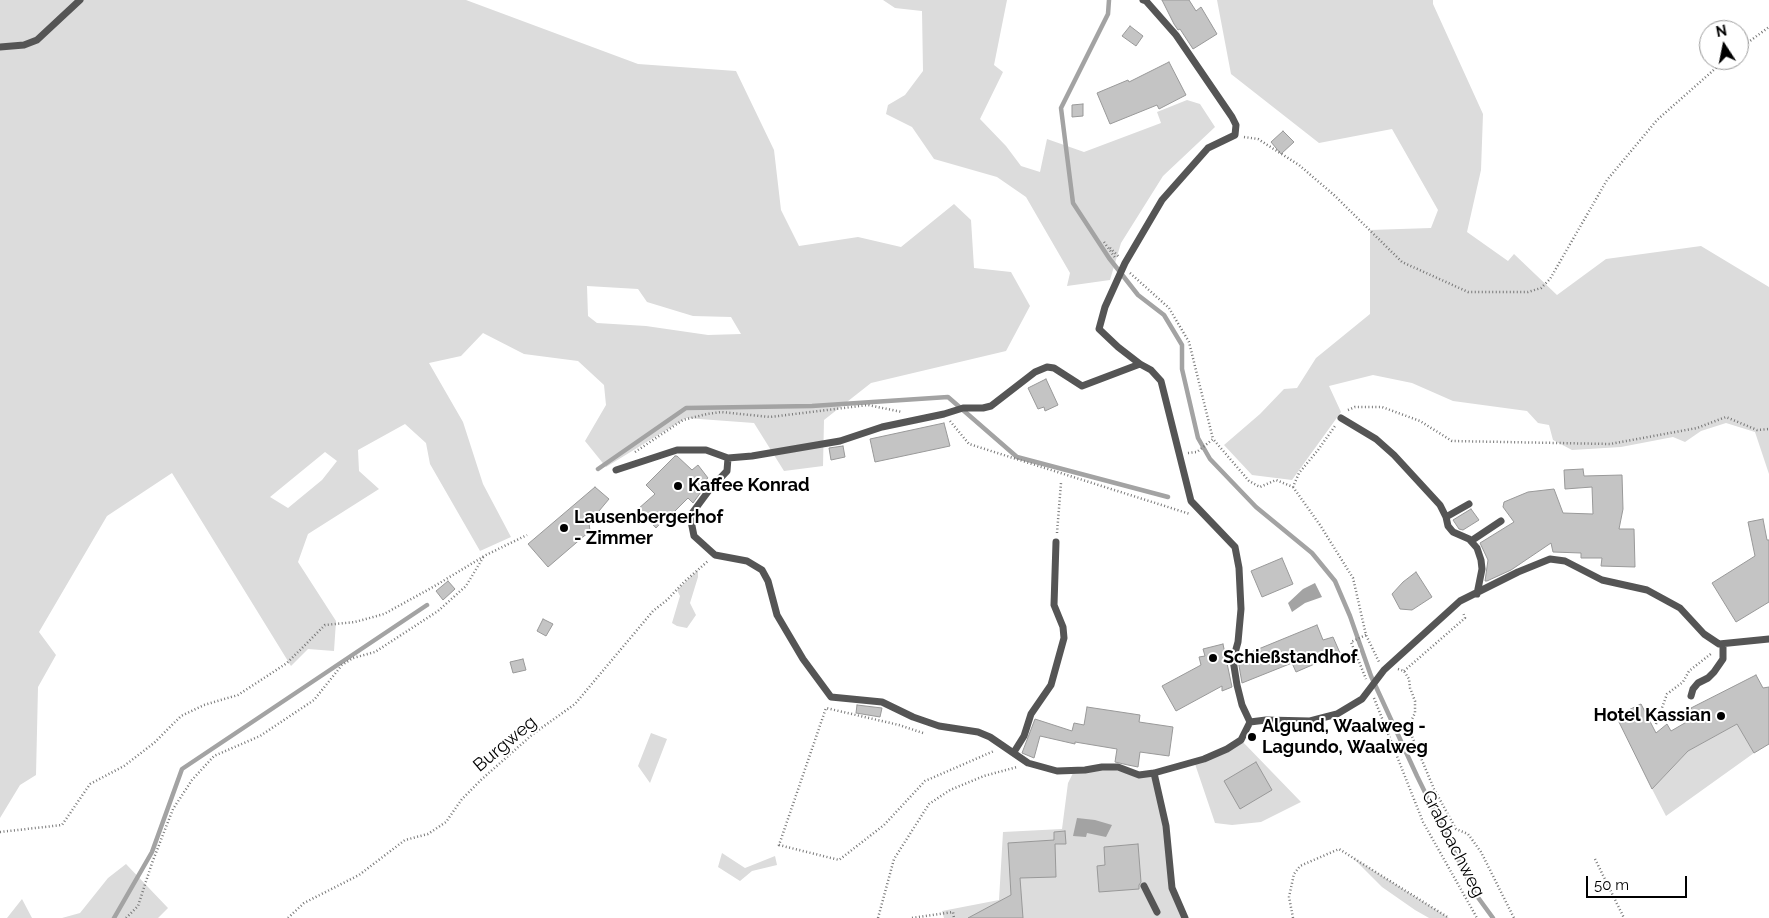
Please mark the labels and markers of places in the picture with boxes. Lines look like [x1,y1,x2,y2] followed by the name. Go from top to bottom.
[688,475,810,497] place label: Kaffee Konrad
[672,480,684,492] marker: Kaffee Konrad
[574,507,723,550] place label: Lausenbergerhof - Zimmer
[558,522,570,534] marker: Lausenbergerhof - Zimmer
[1223,647,1357,669] place label: Schießstandhof
[1207,652,1219,664] marker: Schießstandhof
[1593,705,1711,727] place label: Hotel Kassian
[1715,710,1727,722] marker: Hotel Kassian
[1262,716,1428,759] place label: Algund, Waalweg - Lagundo, Waalweg
[1246,731,1258,743] marker: Algund, Waalweg - Lagundo, Waalweg

